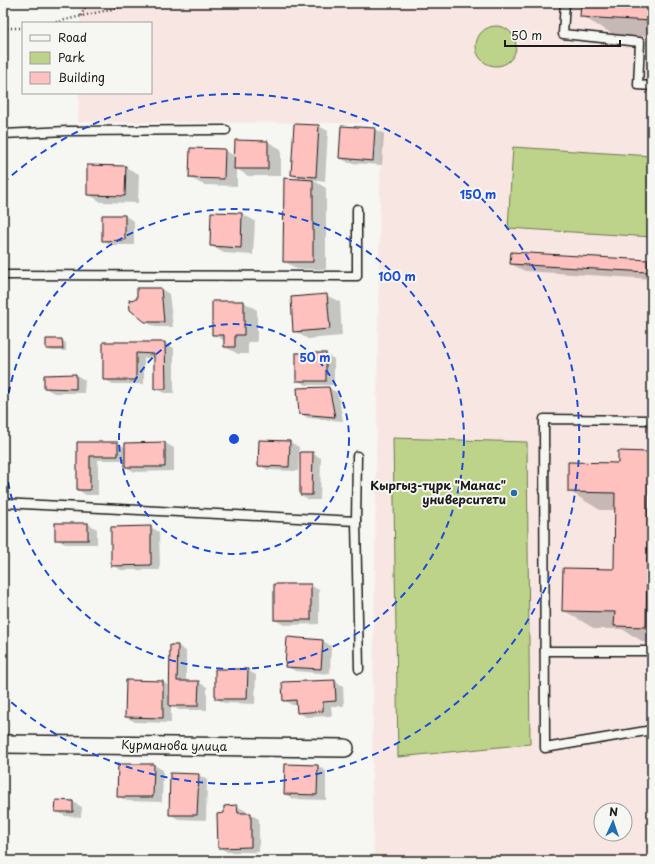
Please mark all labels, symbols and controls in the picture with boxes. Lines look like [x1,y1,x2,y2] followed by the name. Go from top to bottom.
[22,22,152,94] legend
[505,22,620,48] scale bar
[511,26,542,44] text: 50 m
[58,28,87,46] text: Road
[58,48,85,66] text: Park
[58,68,105,86] text: Building
[460,185,496,203] text: 150 m
[378,267,416,285] text: 100 m
[299,348,331,366] text: 50 m
[227,432,241,446] centre of rings
[370,476,506,508] place label: Кыргыз-түрк "Манас" университети
[509,488,519,498] marker: Кыргыз-түрк "Манас" университети
[121,735,228,755] street label: Курманова улица
[593,802,633,842] north arrow
[609,803,619,820] text: N

